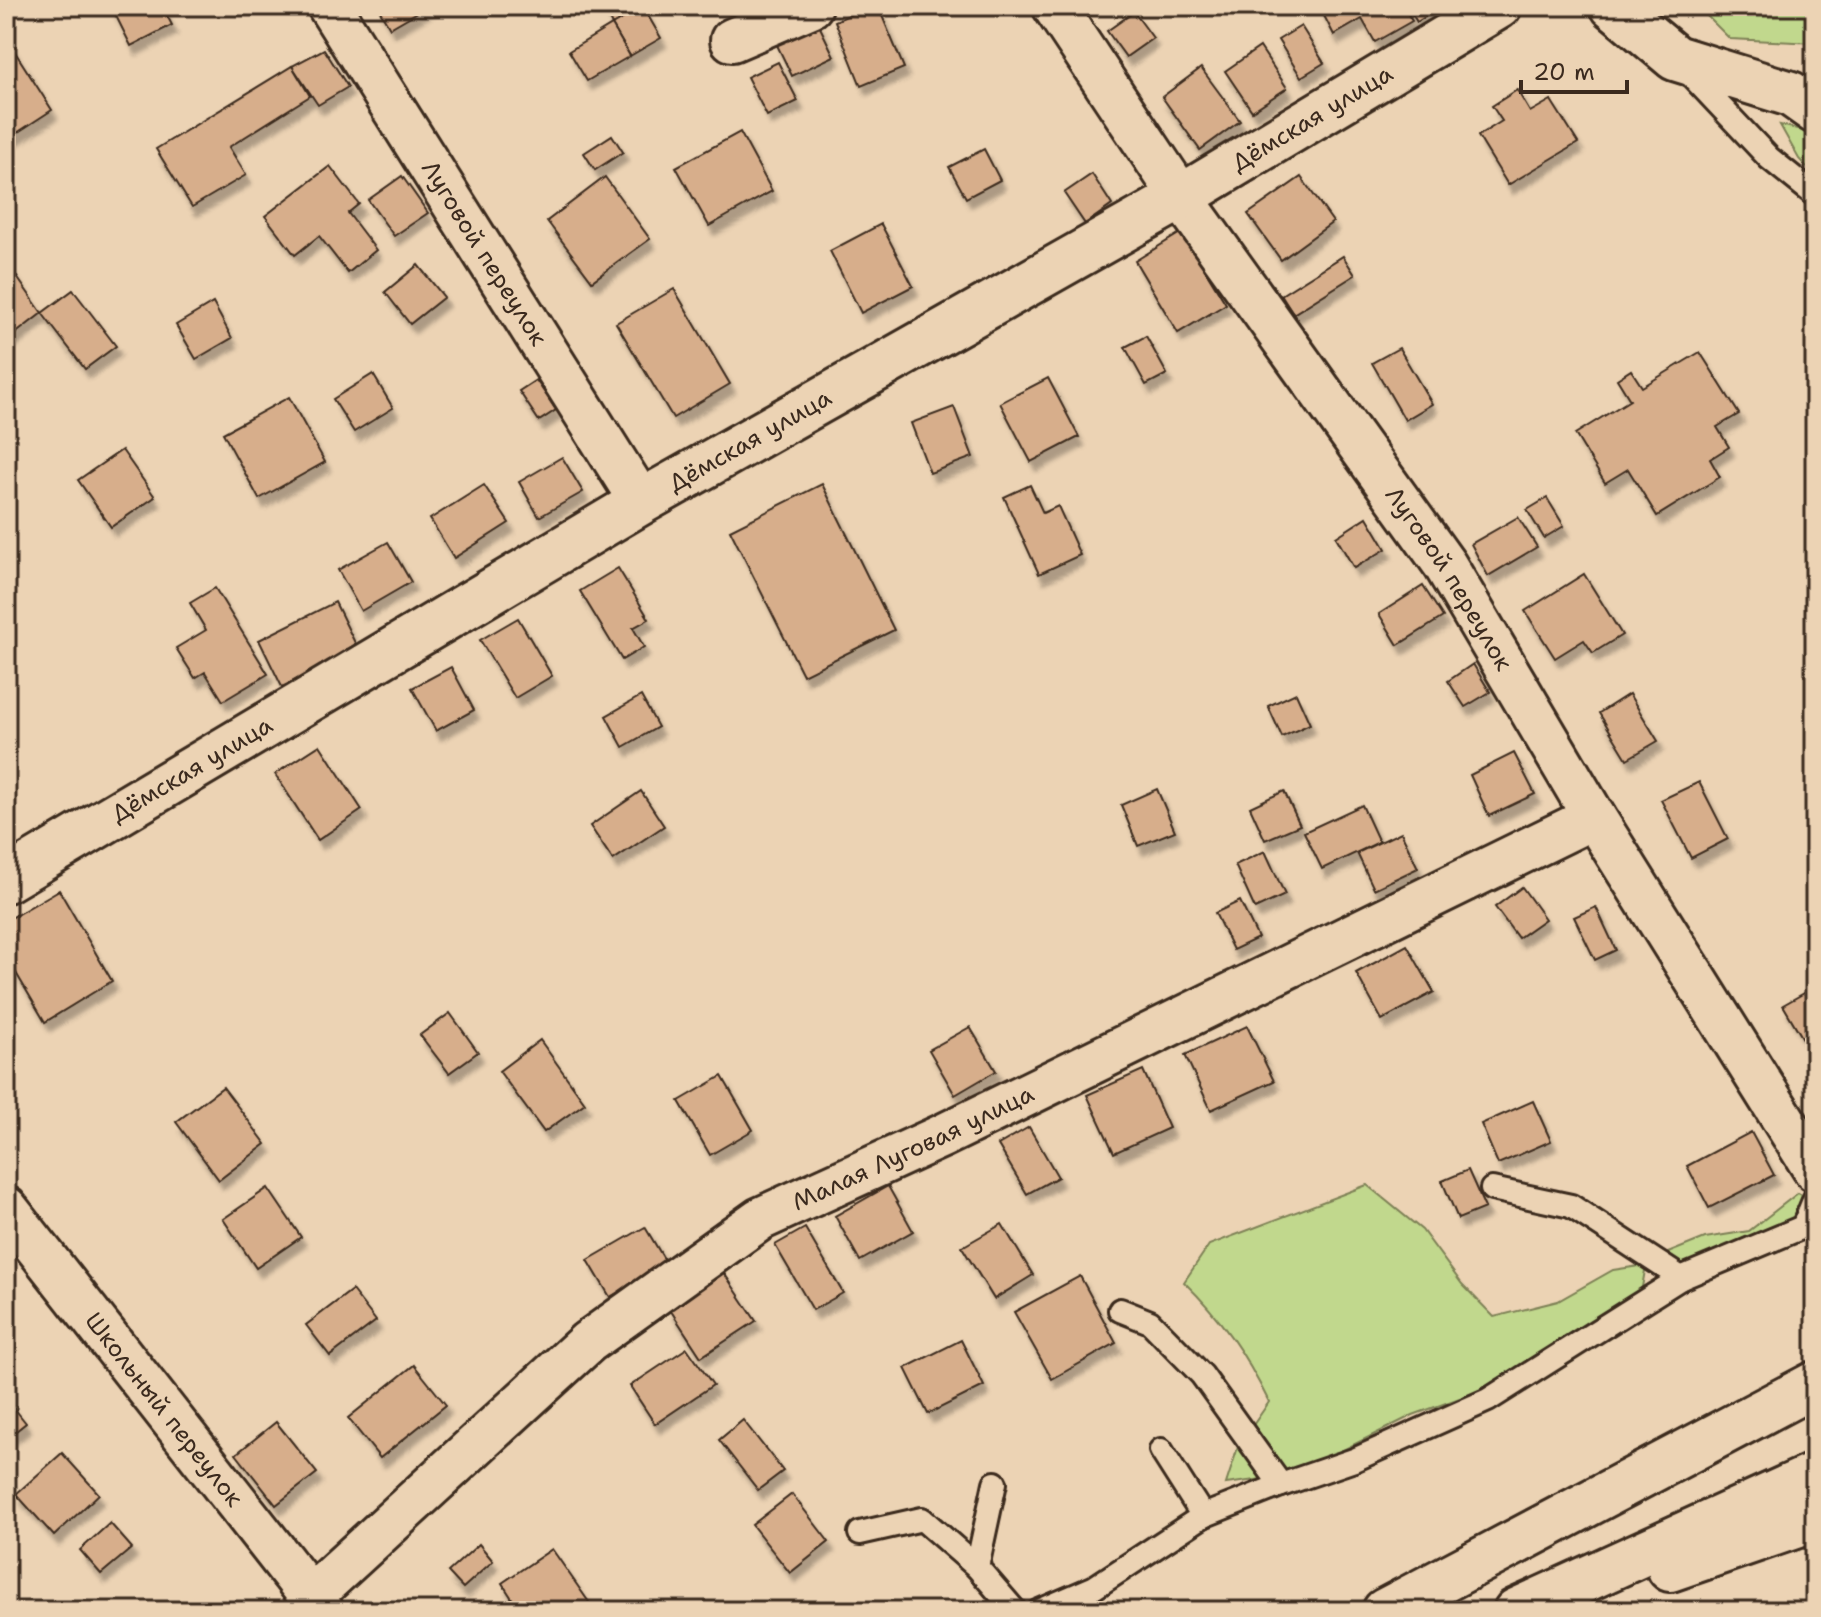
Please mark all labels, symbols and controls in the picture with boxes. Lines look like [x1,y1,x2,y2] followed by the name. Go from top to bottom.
[1521,44,1627,94] scale bar
[1533,56,1595,88] text: 20 m
[1225,57,1399,179] street label: Дёмская улица
[414,155,555,352] street label: Луговой переулок
[662,382,837,499] street label: Дёмская улица
[1378,480,1520,677] street label: Луговой переулок
[105,709,278,830] street label: Дёмская улица
[787,1078,1039,1218] street label: Малая Луговая улица
[78,1306,250,1513] street label: Школьный переулок

